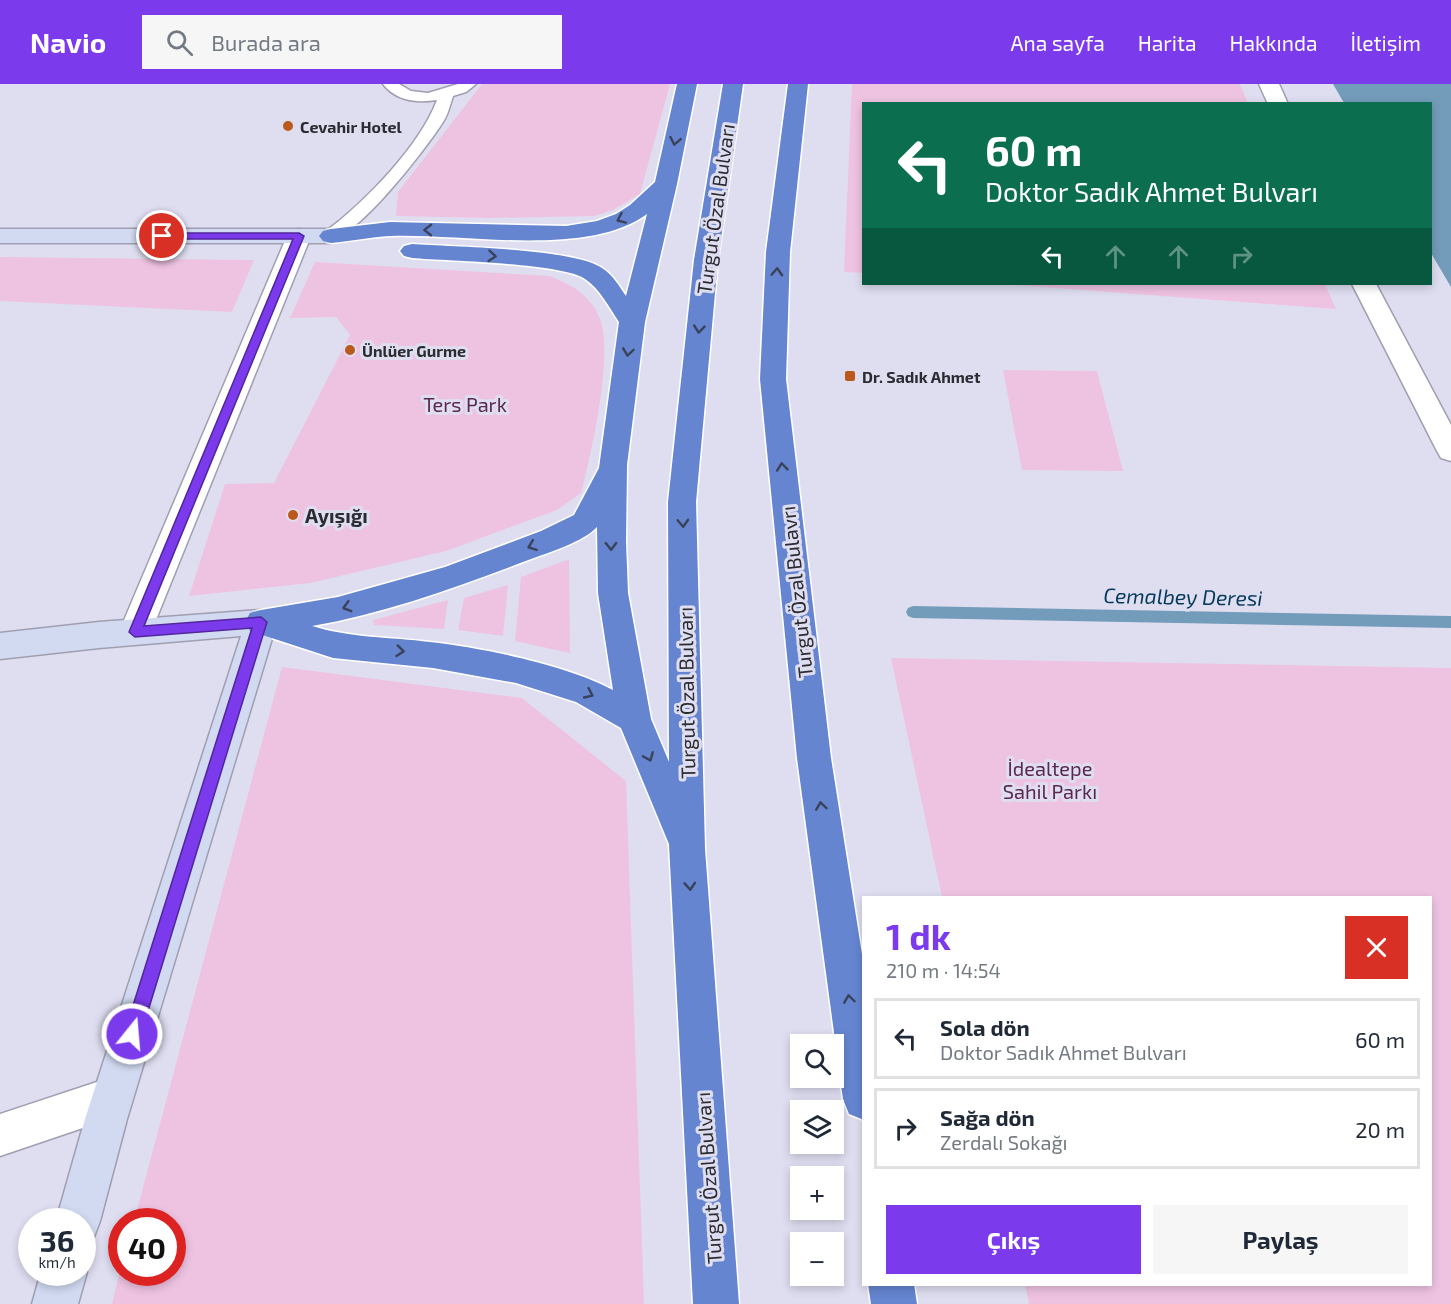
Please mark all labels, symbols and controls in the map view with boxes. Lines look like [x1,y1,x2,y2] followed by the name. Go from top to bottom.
[142,15,562,69] search box
[30,25,106,59] text: Navio
[163,26,196,59] icon: search
[211,29,321,55] text: Burada ara
[1010,30,1105,55] text: Ana sayfa
[1138,30,1197,55] text: Harita
[1230,30,1317,55] text: Hakkında
[1350,30,1421,55] text: İletişim
[300,117,402,136] place label: Cevahir Hotel
[281,119,295,133] marker: Cevahir Hotel
[691,122,739,296] street label: Turgut Özal Bulvarı
[985,124,1082,174] text: 60 m
[886,126,964,204] icon: left
[669,136,682,146] one-way arrow
[985,175,1318,207] text: Doktor Sadık Ahmet Bulvarı
[136,210,187,261] pin
[616,212,627,224] one-way arrow
[145,219,178,252] icon: arrive
[423,223,432,236] one-way arrow
[1036,240,1069,273] icon: left
[1099,240,1132,273] icon: ahead
[1162,240,1195,273] icon: ahead
[1225,240,1258,273] icon: right
[488,249,497,262] one-way arrow
[771,268,784,277] one-way arrow
[693,325,706,334] one-way arrow
[362,341,466,360] place label: Ünlüer Gurme
[343,343,357,357] marker: Ünlüer Gurme
[622,347,634,356] one-way arrow
[862,367,981,386] place label: Dr. Sadık Ahmet
[843,369,857,383] marker: Dr. Sadık Ahmet
[423,392,507,416] park label: Ters Park
[776,462,789,471] one-way arrow
[305,503,368,528] place label: Ayışığı
[775,505,817,679] street label: Turgut Özal Bulavrı
[286,508,300,522] marker: Ayışığı
[677,519,690,528] one-way arrow
[527,539,538,552] one-way arrow
[605,541,618,550] one-way arrow
[1103,582,1263,611] water label: Cemalbey Deresi
[342,600,353,612] one-way arrow
[673,607,699,779] street label: Turgut Özal Bulvarı
[395,644,404,657] one-way arrow
[583,686,594,698] one-way arrow
[642,751,655,762] one-way arrow
[1003,756,1097,803] park label: İdealtepe Sahil Parkı
[816,802,828,811] one-way arrow
[683,882,696,891] one-way arrow
[886,914,951,957] text: 1 dk
[1345,916,1408,979] button: close
[886,958,1001,982] text: 210 m · 14:54
[844,995,856,1004] one-way arrow
[100,1002,164,1066] position arrow
[940,1014,1030,1040] text: Sola dön
[889,1022,922,1055] icon: left
[1355,1026,1405,1052] text: 60 m
[790,1034,844,1286] map controls
[790,1034,844,1088] button: search
[940,1040,1187,1064] text: Doktor Sadık Ahmet Bulvarı
[690,1091,726,1265] street label: Turgut Özal Bulvarı
[790,1100,844,1154] button: layers
[940,1104,1035,1130] text: Sağa dön
[889,1112,922,1145] icon: right
[1355,1116,1405,1142] text: 20 m
[940,1130,1068,1154] text: Zerdalı Sokağı
[790,1166,844,1220] button: +
[886,1205,1141,1274] button: Çıkış
[1153,1205,1408,1274] button: Paylaş
[108,1208,186,1286] speed limit sign: 40
[40,1222,74,1258] text: 36
[790,1232,844,1286] button: −
[38,1253,76,1271] text: km/h

